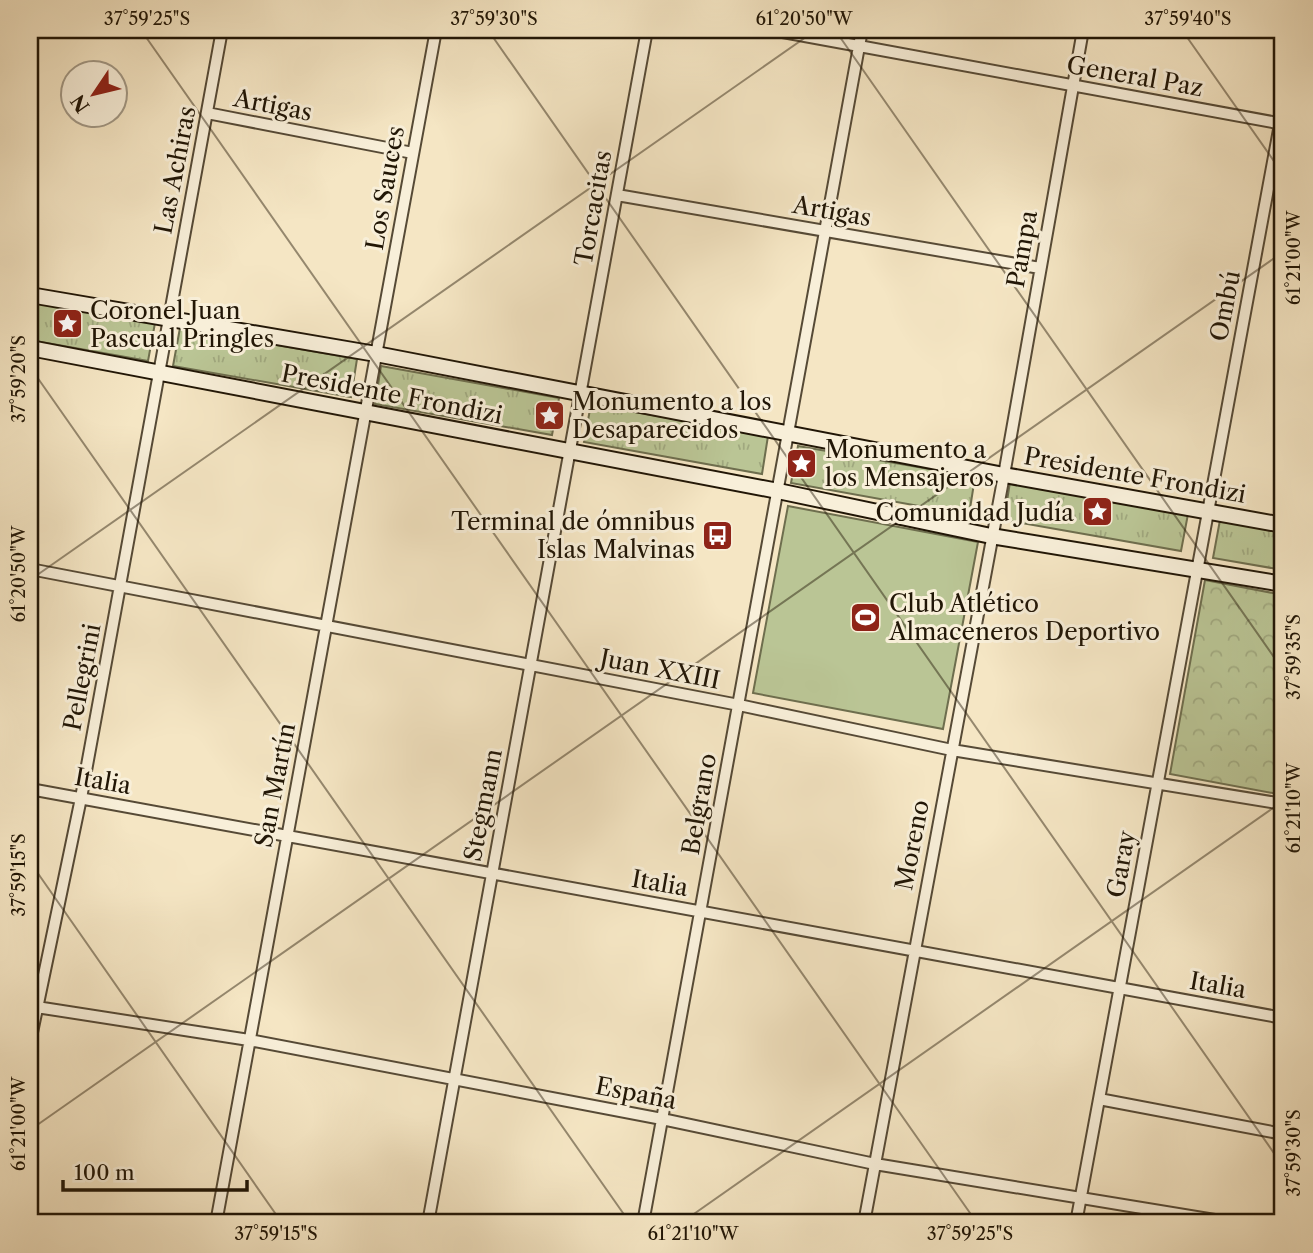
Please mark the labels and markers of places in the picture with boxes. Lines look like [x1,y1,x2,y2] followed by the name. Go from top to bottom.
[90,296,274,353] place label: Coronel Juan Pascual Pringles
[50,307,84,341] place icon: Coronel Juan Pascual Pringles
[572,387,772,444] place label: Monumento a los Desaparecidos
[532,398,566,432] place icon: Monumento a los Desaparecidos
[825,435,994,492] place label: Monumento a los Mensajeros
[785,446,819,480] place icon: Monumento a los Mensajeros
[1080,495,1114,529] place icon: Comunidad Judía
[875,498,1074,527] place label: Comunidad Judía
[451,507,695,564] place label: Terminal de ómnibus Islas Malvinas
[701,518,735,552] bus stop icon: Terminal de ómnibus Islas Malvinas
[888,589,1160,646] place label: Club Atlético Almaceneros Deportivo
[849,600,883,634] sports icon: Club Atlético Almaceneros Deportivo

